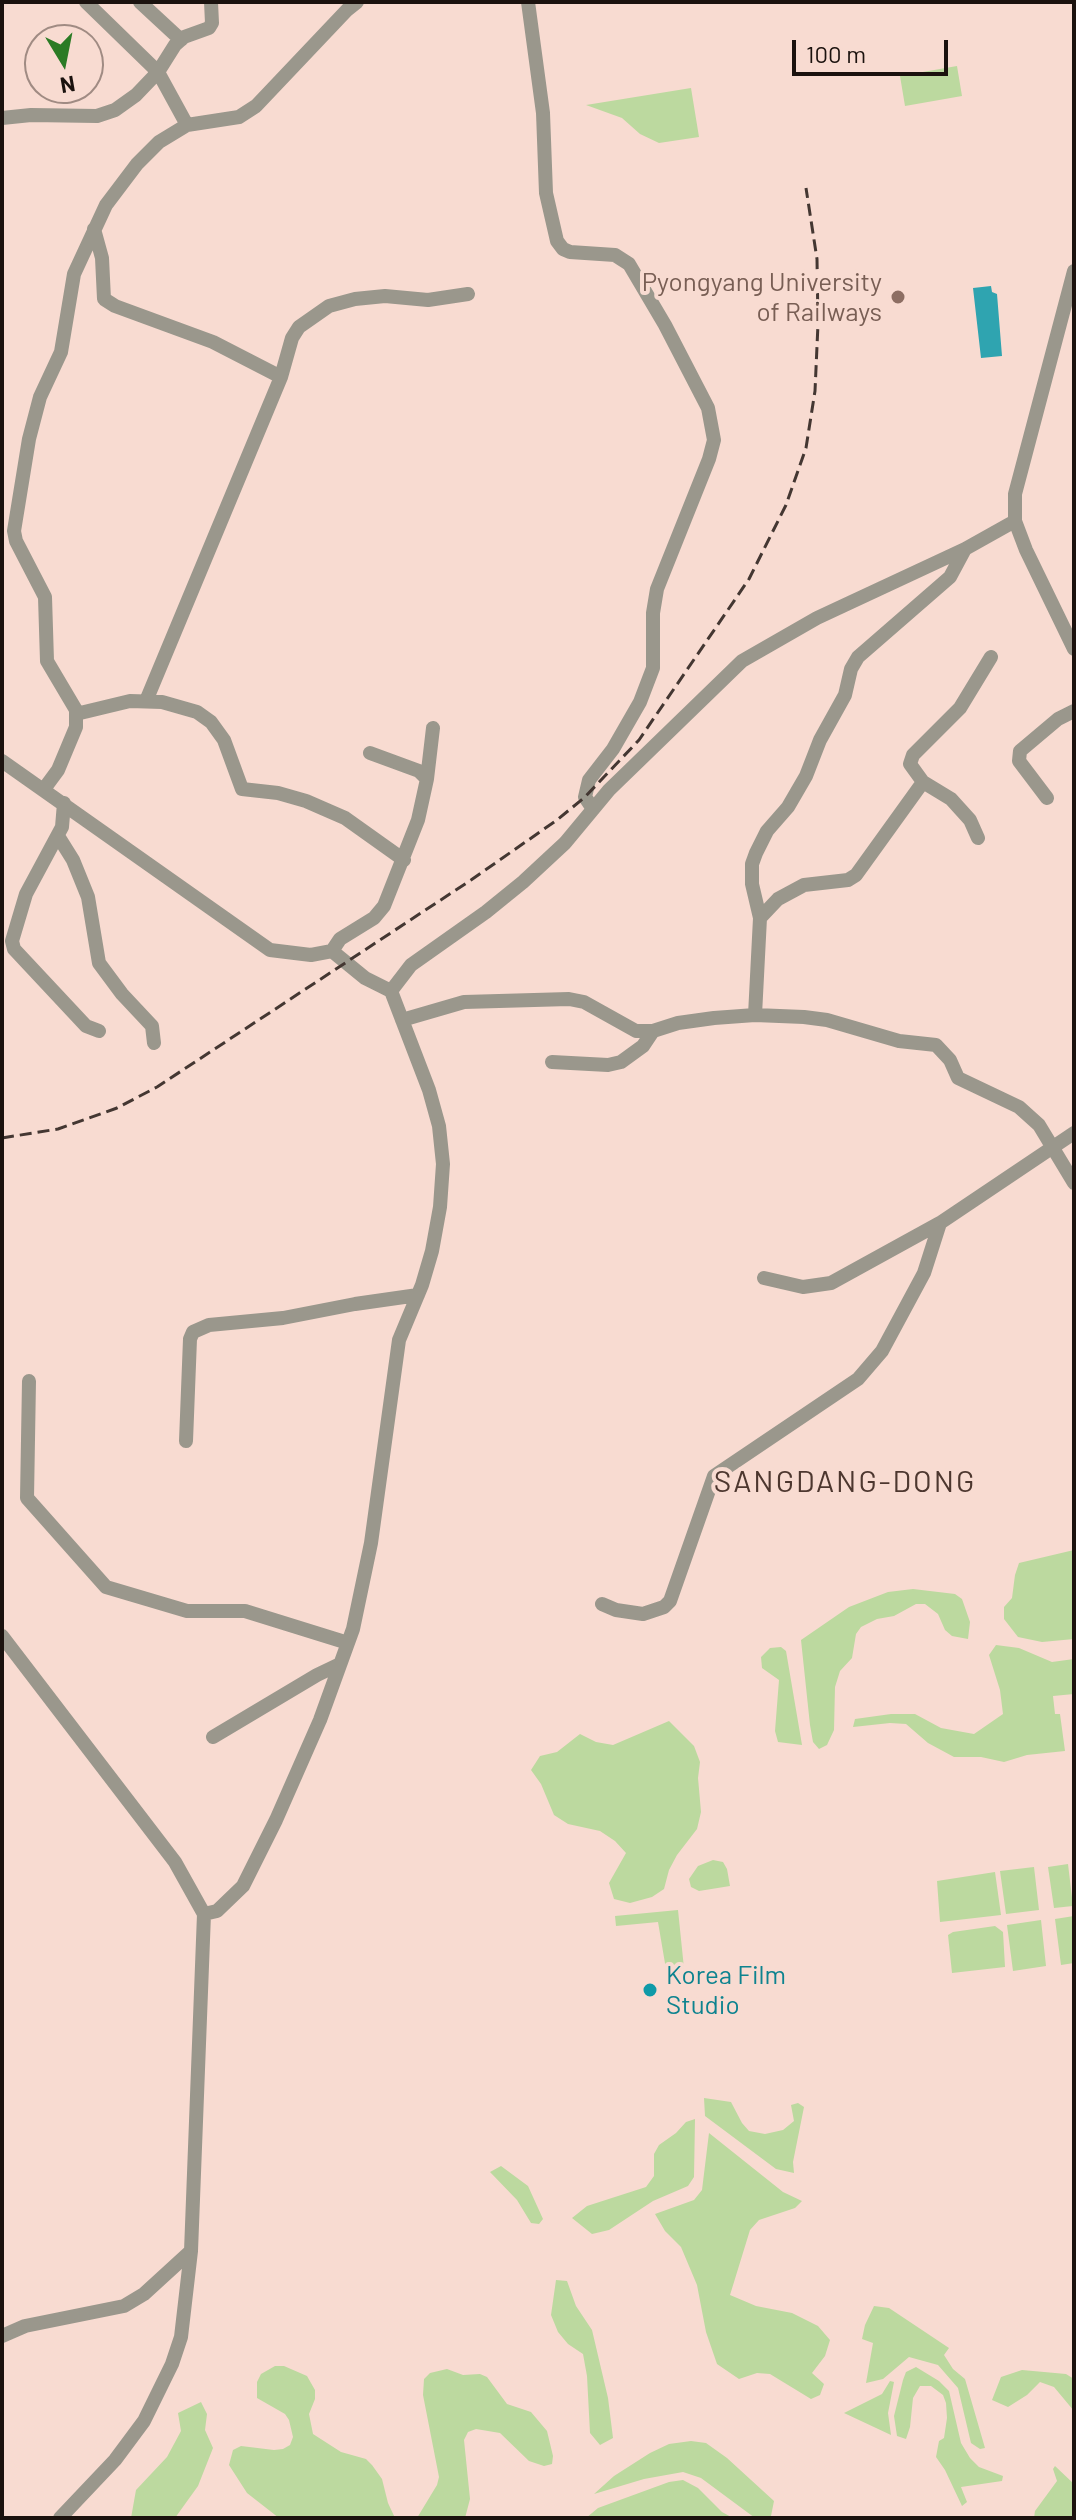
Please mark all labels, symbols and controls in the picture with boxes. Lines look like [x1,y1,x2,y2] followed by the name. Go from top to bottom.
[24,24,104,104] north arrow
[796,24,952,74] scale bar
[806,39,866,68] text: 100 m
[58,72,77,100] text: N
[642,266,882,328] place label: Pyongyang University of Railways
[889,288,907,306] marker: Pyongyang University of Railways
[714,1464,976,1500] district label: SANGDANG-DONG
[666,1959,786,2020] place label: Korea Film Studio
[641,1981,659,1999] marker: Korea Film Studio

